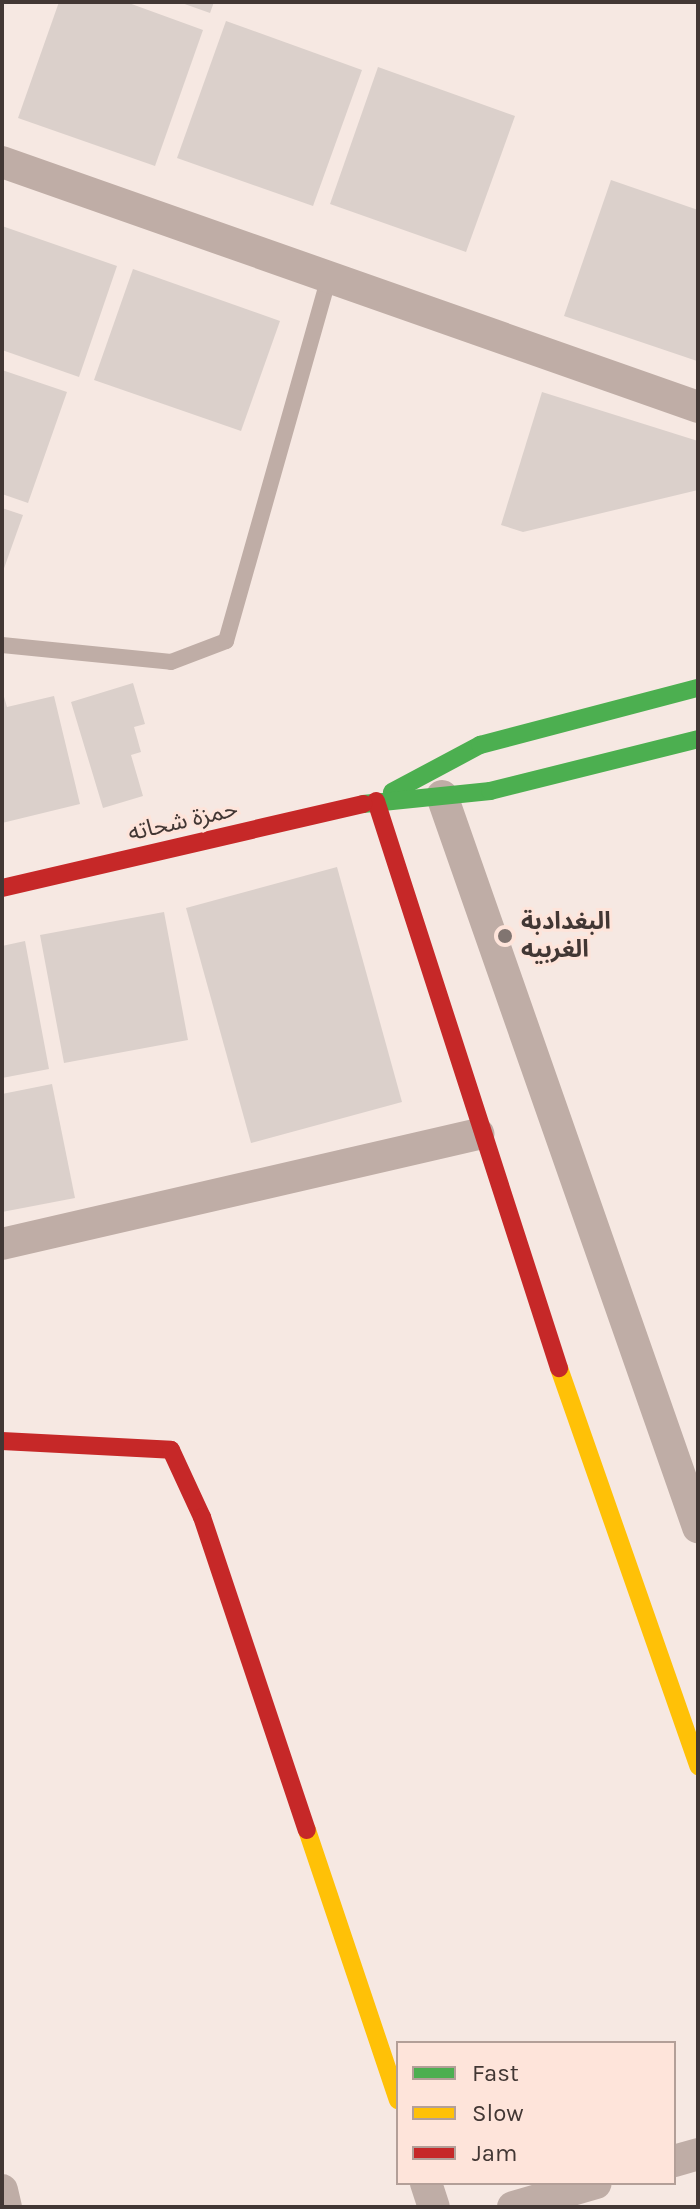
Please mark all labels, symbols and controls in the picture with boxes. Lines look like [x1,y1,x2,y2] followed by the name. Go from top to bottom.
[125,794,241,848] street label: حمزة شحاته
[521,908,611,964] place label: البغدادبة الغربيه
[496,927,514,945] marker: البغدادبة الغربيه
[396,2041,676,2185] legend
[472,2059,519,2087] text: Fast
[472,2099,524,2127] text: Slow
[472,2139,517,2167] text: Jam

